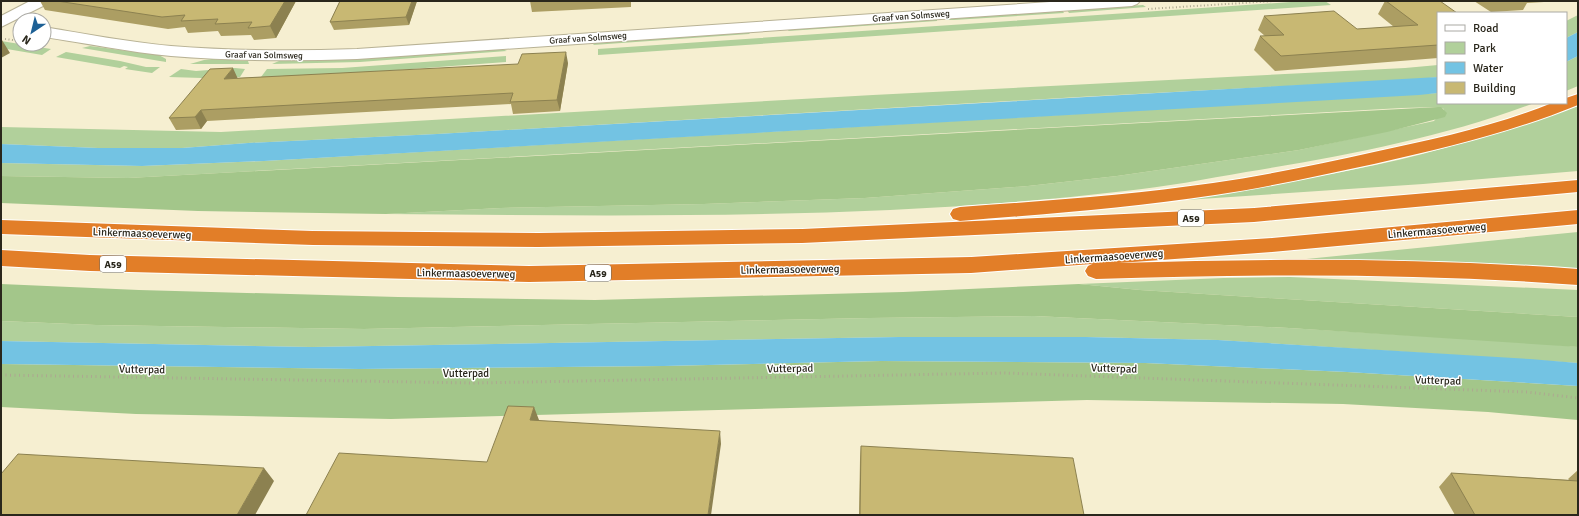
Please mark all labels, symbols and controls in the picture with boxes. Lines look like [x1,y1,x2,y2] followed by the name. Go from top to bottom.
[872,8,950,25] street label: Graaf van Solmsweg
[12,12,52,52] north arrow
[1437,12,1567,104] legend
[1473,21,1499,36] text: Road
[549,30,627,47] street label: Graaf van Solmsweg
[20,32,33,47] text: N
[1473,41,1496,56] text: Park
[225,49,303,62] street label: Graaf van Solmsweg
[1473,61,1504,76] text: Water
[1473,81,1516,96] text: Building
[1178,210,1204,226] road number: A59
[1387,220,1487,241] street label: Linkermaasoeverweg
[92,225,192,242] street label: Linkermaasoeverweg
[1064,247,1164,266] street label: Linkermaasoeverweg
[100,256,126,272] road number: A59
[740,262,840,277] street label: Linkermaasoeverweg
[585,265,611,281] road number: A59
[416,266,516,281] street label: Linkermaasoeverweg
[1091,361,1138,376] street label: Vutterpad
[767,362,813,375] street label: Vutterpad
[119,363,165,376] street label: Vutterpad
[443,367,489,380] street label: Vutterpad
[1415,373,1462,388] street label: Vutterpad

